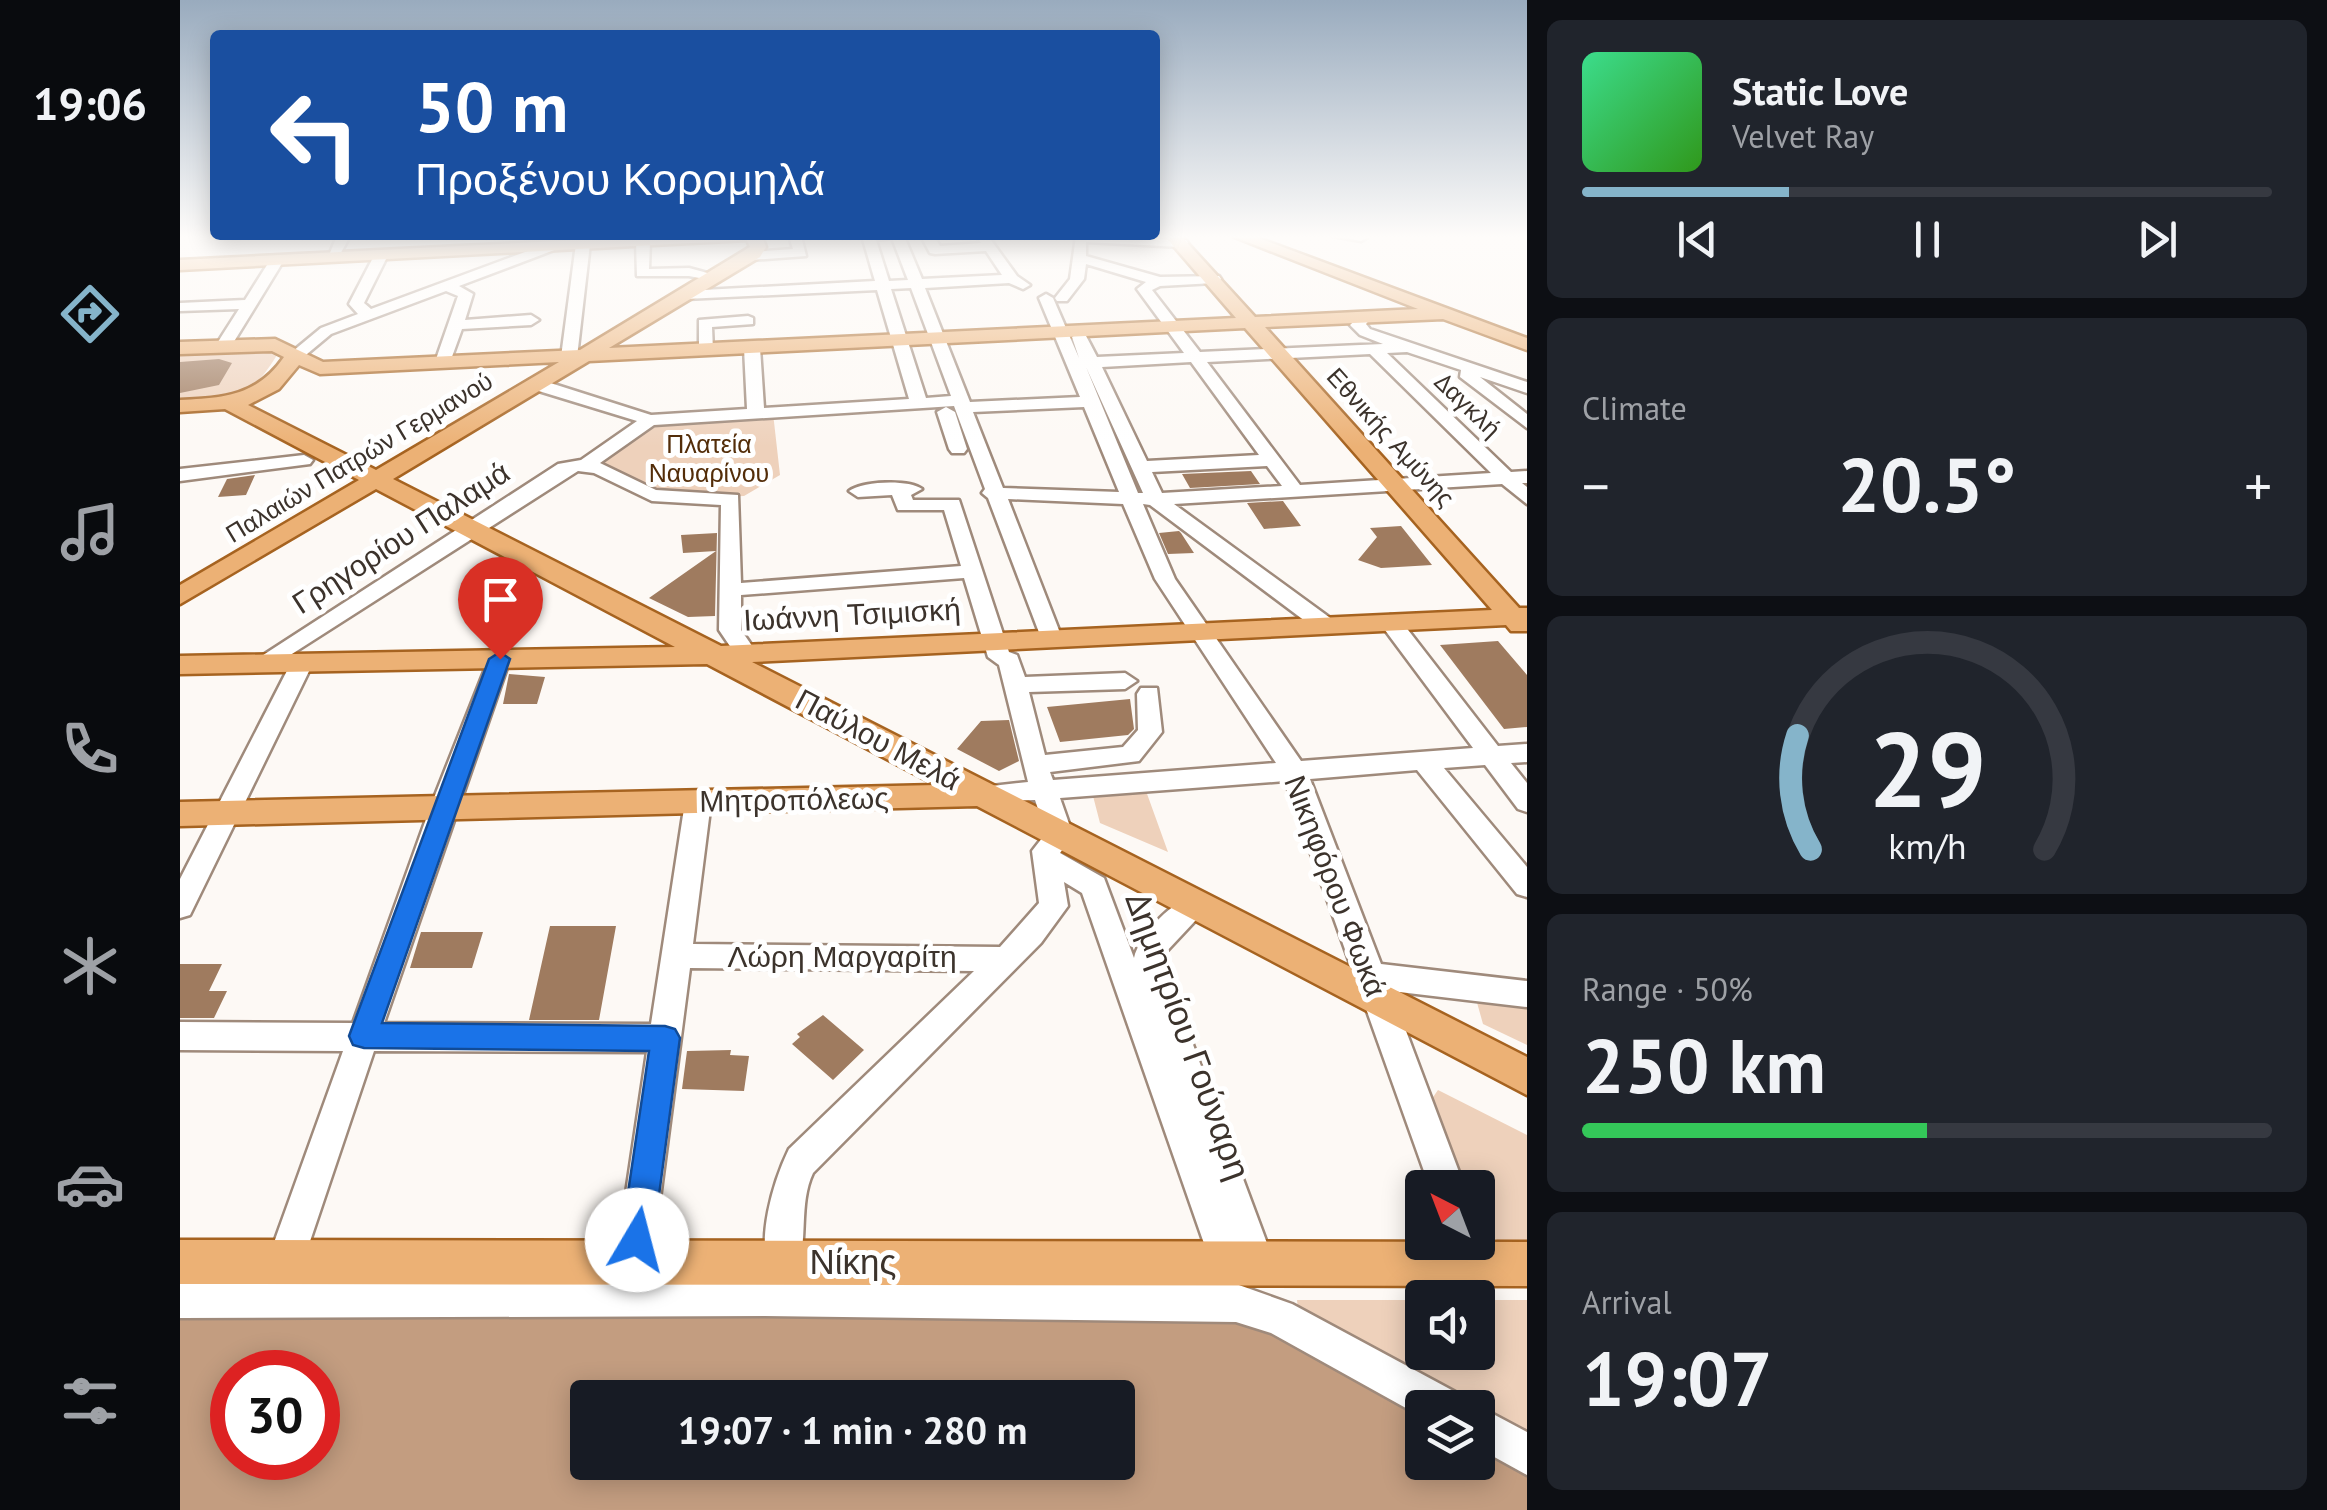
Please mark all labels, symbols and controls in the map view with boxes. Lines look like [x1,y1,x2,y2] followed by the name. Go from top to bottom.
[415,61,568,151] text: 50 m
[1732,66,1908,115] text: Static Love
[250,70,380,200] icon: left
[33,74,147,132] text: 19:06
[1732,115,1874,157] text: Velvet Ray
[415,149,825,207] text: Προξένου Κορομηλά
[1670,212,1725,267] icon: previous
[1900,212,1955,267] icon: pause
[2130,212,2185,267] icon: next
[55,279,125,349] icon: directions
[1320,361,1462,513] street label: Εθνικής Αμύνης
[220,364,498,550] street label: Παλαιών Πατρών Γερμανού
[1428,366,1508,444] street label: Δαγκλή
[1582,387,1687,429] text: Climate
[649,428,769,489] park label: Πλατεία Ναυαρίνου
[1838,436,2016,533] text: 20.5°
[1582,450,1610,521] text: −
[2244,450,2272,521] text: +
[284,452,516,622] street label: Γρηγορίου Παλαμά
[55,497,125,567] icon: music
[458,557,543,660] pin
[473,572,528,627] icon: arrive
[742,588,962,639] street label: Ιωάννη Τσιμισκή
[789,679,968,798] street label: Παύλου Μελά
[1868,701,1986,836] text: 29
[55,714,125,784] icon: phone
[1276,769,1396,1002] street label: Νικηφόρου Φωκά
[699,777,889,820] street label: Μητροπόλεως
[1888,823,1966,869] text: km/h
[1116,886,1262,1186] street label: Δημητρίου Γούναρη
[55,931,125,1001] icon: climate
[727,936,957,975] street label: Λώρη Μαργαρίτη
[1582,968,1753,1010] text: Range · 50%
[1582,1017,1826,1114] text: 250 km
[55,1149,125,1219] icon: car
[1405,1170,1495,1260] north arrow
[1405,1170,1495,1480] map controls
[585,1188,689,1292] position arrow
[810,1238,896,1284] street label: Νίκης
[1405,1280,1495,1370] button: sound
[1582,1281,1672,1323] text: Arrival
[1582,1330,1772,1427] text: 19:07
[210,1350,340,1480] speed limit sign: 30
[55,1366,125,1436] icon: filters
[1405,1390,1495,1480] button: layers
[678,1405,1027,1454] text: 19:07 · 1 min · 280 m

